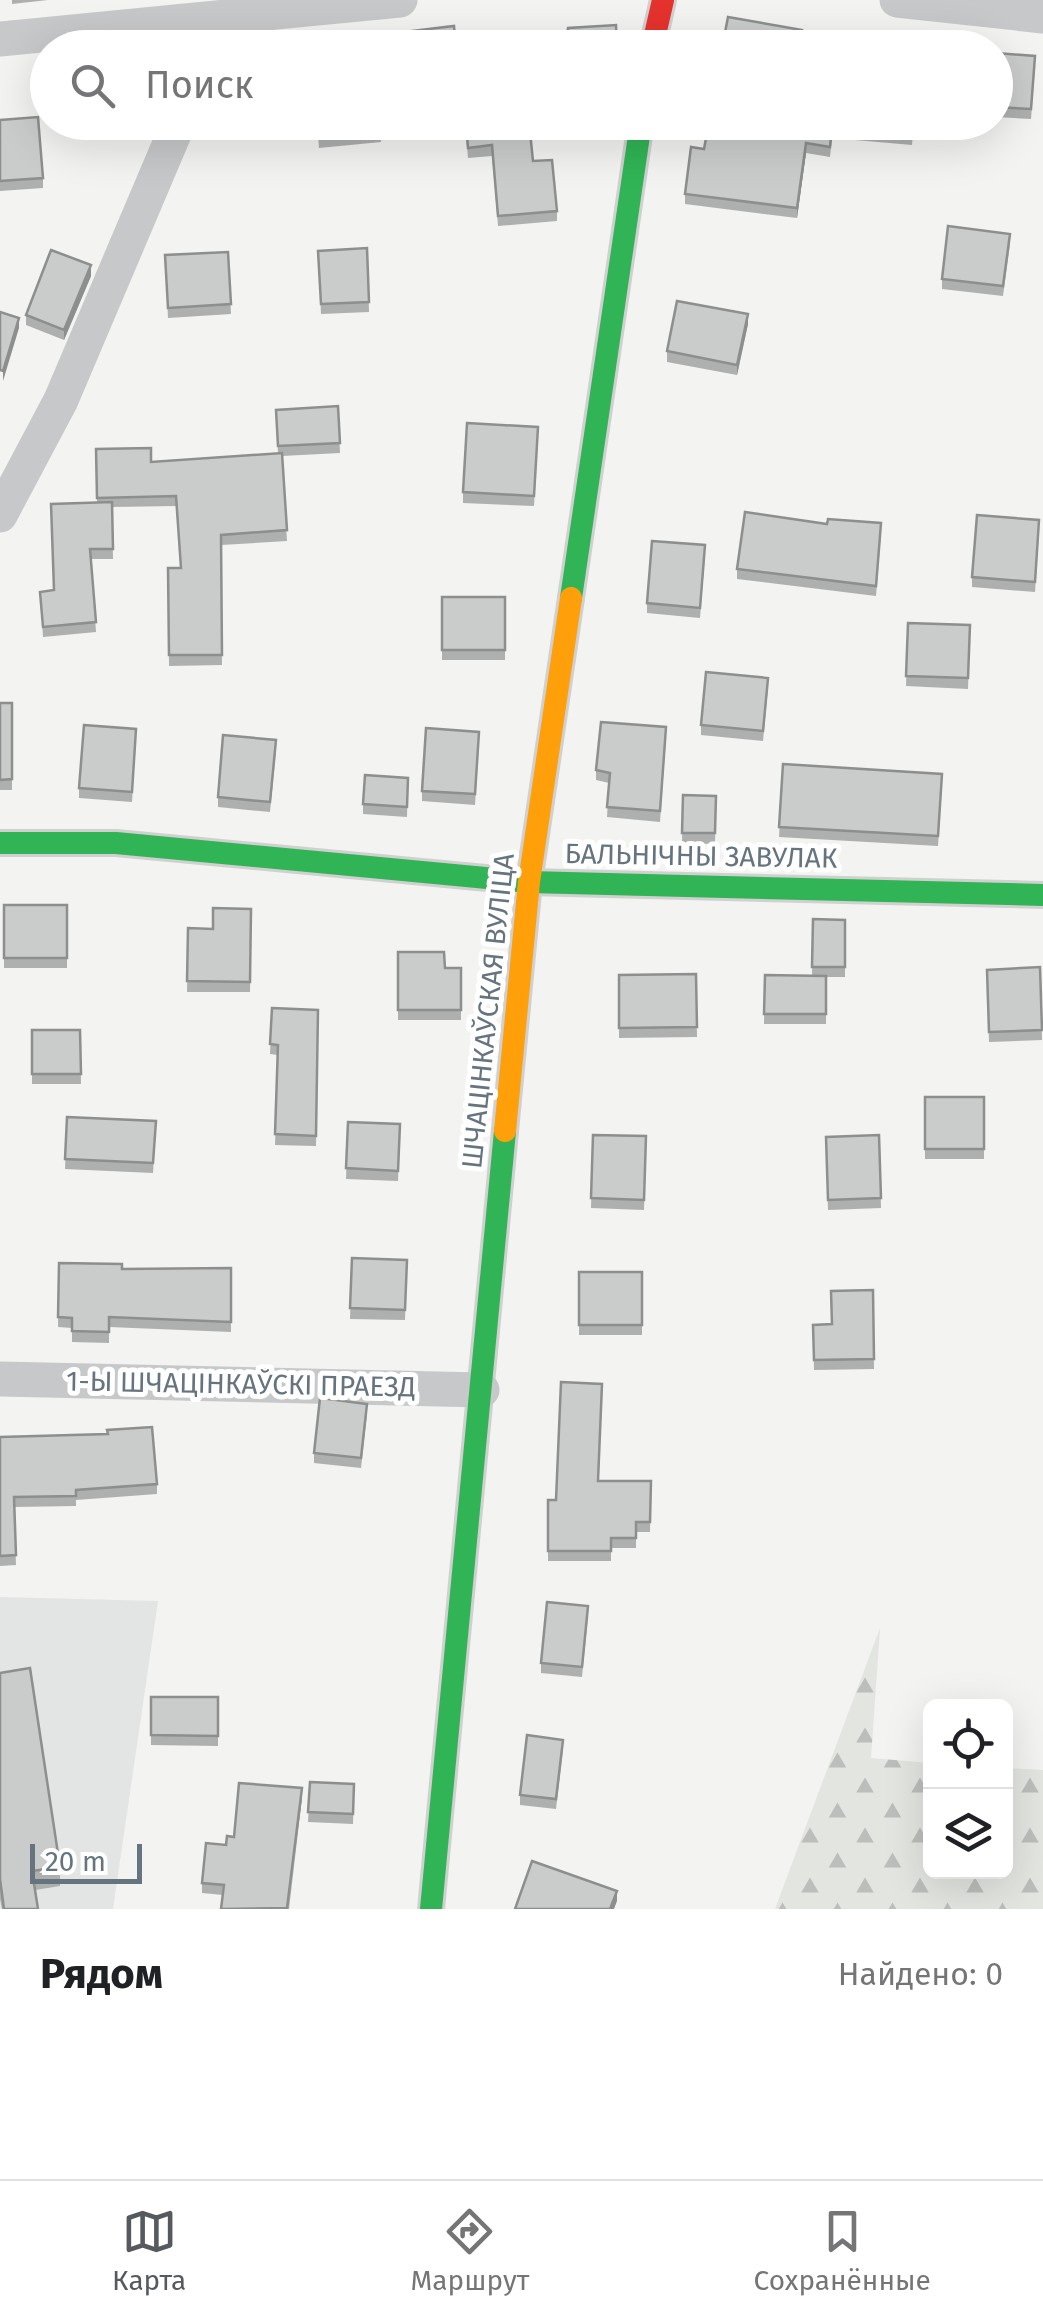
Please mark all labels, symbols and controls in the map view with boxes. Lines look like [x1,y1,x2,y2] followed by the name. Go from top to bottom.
[30,30,1013,140] search box
[65,58,120,113] icon: search
[145,62,254,108] text: Поиск
[564,837,838,875] street label: БАЛЬНІЧНЫ ЗАВУЛАК
[455,852,521,1170] street label: ШЧАЦІНКАЎСКАЯ ВУЛІЦА
[66,1364,416,1404] street label: 1-Ы ШЧАЦІНКАЎСКІ ПРАЕЗД
[923,1699,1013,1879] map controls
[923,1699,1013,1789] button: locate
[923,1789,1013,1879] button: layers
[30,1839,142,1884] scale bar
[45,1845,106,1878] text: 20 m
[40,1949,163,1999] text: Рядом
[838,1955,1003,1993] text: Найдено: 0
[112,2204,186,2297] tab: Карта
[411,2204,529,2297] tab: Маршрут
[754,2204,931,2297] tab: Сохранённые

